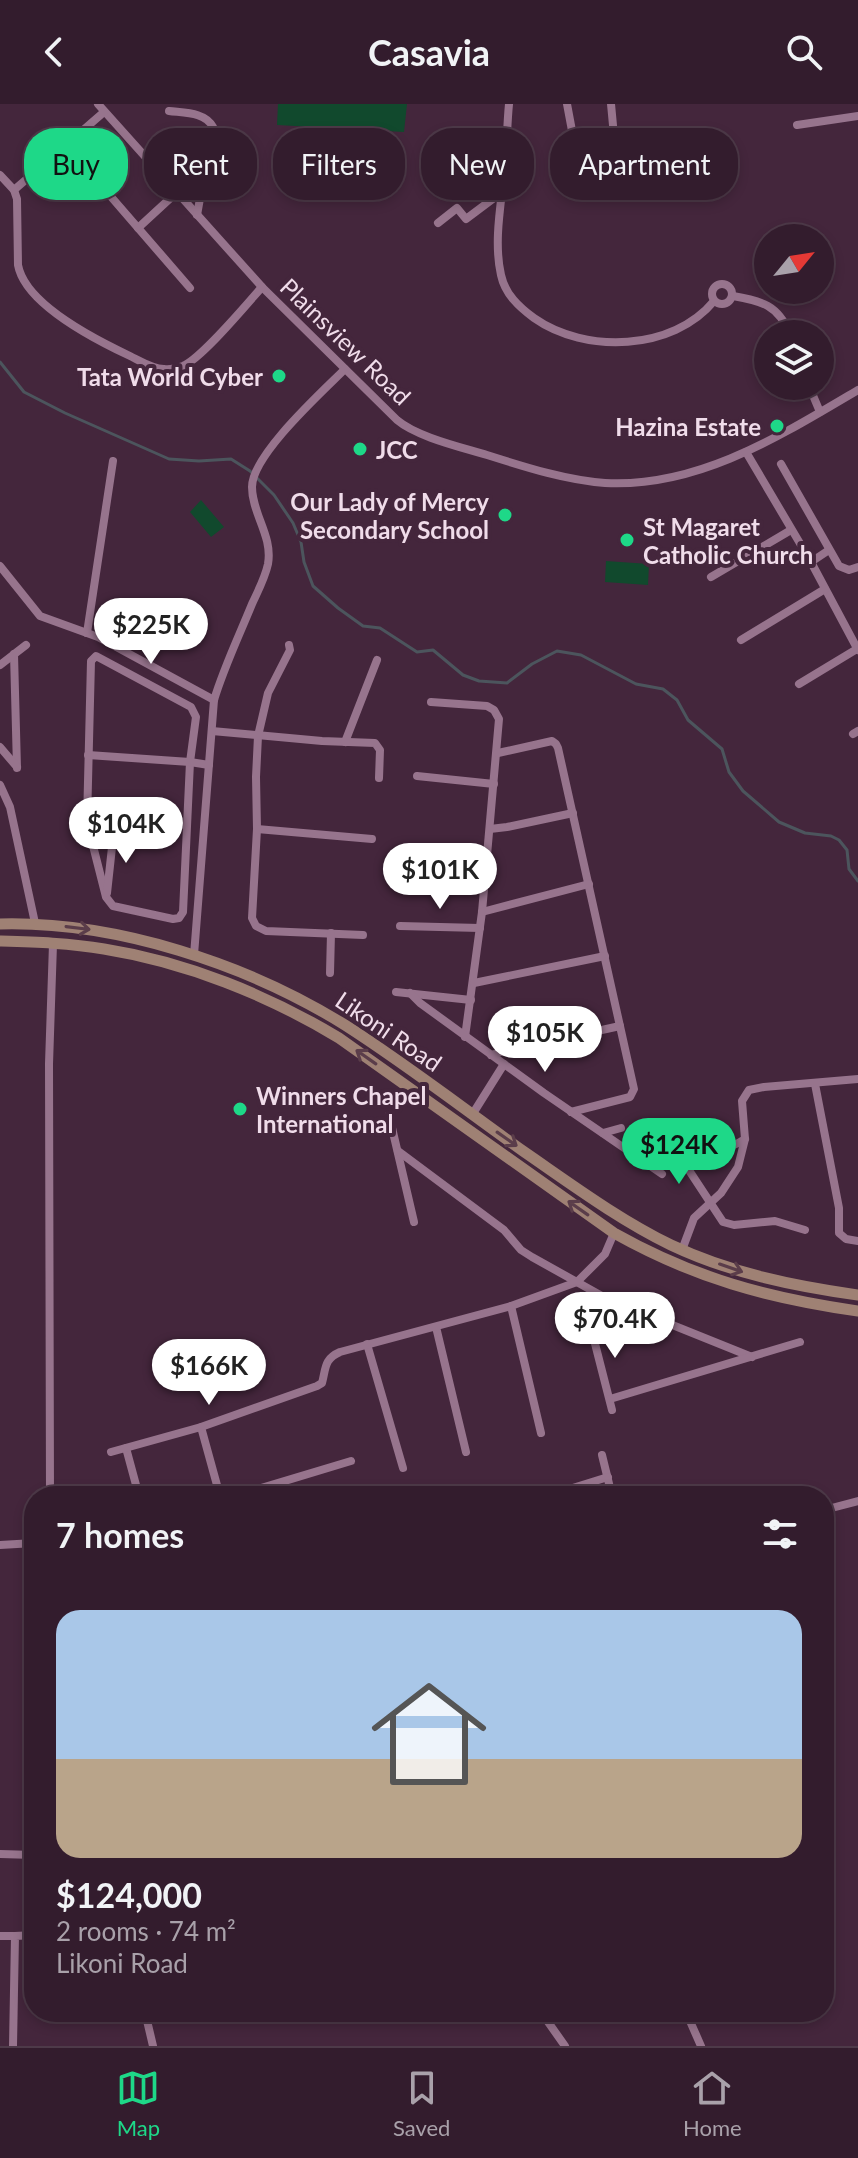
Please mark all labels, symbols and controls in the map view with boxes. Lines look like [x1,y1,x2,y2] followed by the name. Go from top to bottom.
[32,30,76,74] icon: back
[368,30,490,74] text: Casavia
[782,30,826,74] icon: search
[24,128,128,200] chip: Buy
[144,128,257,200] chip: Rent
[273,128,405,200] chip: Filters
[421,128,534,200] chip: New
[550,128,738,200] chip: Apartment
[754,224,834,304] north arrow
[754,224,834,400] map controls
[275,272,417,410] street label: Plainsview Road
[754,320,834,400] button: layers
[77,362,263,391] place label: Tata World Cyber
[270,367,288,385] marker: Tata World Cyber
[615,412,761,441] place label: Hazina Estate
[768,417,786,435] marker: Hazina Estate
[376,435,418,464] place label: JCC
[351,440,369,458] marker: JCC
[290,487,489,544] place label: Our Lady of Mercy Secondary School
[496,506,514,524] marker: Our Lady of Mercy Secondary School
[643,512,813,569] place label: St Magaret Catholic Church
[618,531,636,549] marker: St Magaret Catholic Church
[95,598,207,666] pin: $225K
[112,608,190,640] text: $225K
[70,797,182,865] pin: $104K
[87,807,165,839] text: $104K
[384,843,496,911] pin: $101K
[401,853,479,885] text: $101K
[64,921,91,936] one-way arrow
[330,985,448,1077] street label: Likoni Road
[489,1006,601,1074] pin: $105K
[506,1016,584,1048] text: $105K
[356,1049,377,1066] one-way arrow
[256,1081,426,1138] place label: Winners Chapel International
[231,1100,249,1118] marker: Winners Chapel International
[623,1118,735,1186] pin: $124K
[640,1128,718,1160] text: $124K
[495,1131,517,1147] one-way arrow
[568,1200,590,1216] one-way arrow
[718,1262,743,1276] one-way arrow
[550,1292,680,1360] pin: $70.4K
[573,1302,657,1334] text: $70.4K
[153,1339,265,1407] pin: $166K
[170,1349,248,1381] text: $166K
[758,1512,802,1556] icon: filters
[56,1514,184,1555] text: 7 homes
[357,1662,501,1806] icon: home
[56,1874,202,1915] text: $124,000
[56,1915,236,1947] text: 2 rooms · 74 m²
[56,1947,188,1979] text: Likoni Road
[116,2066,160,2141] tab: Map
[393,2066,450,2141] tab: Saved
[683,2066,742,2141] tab: Home

